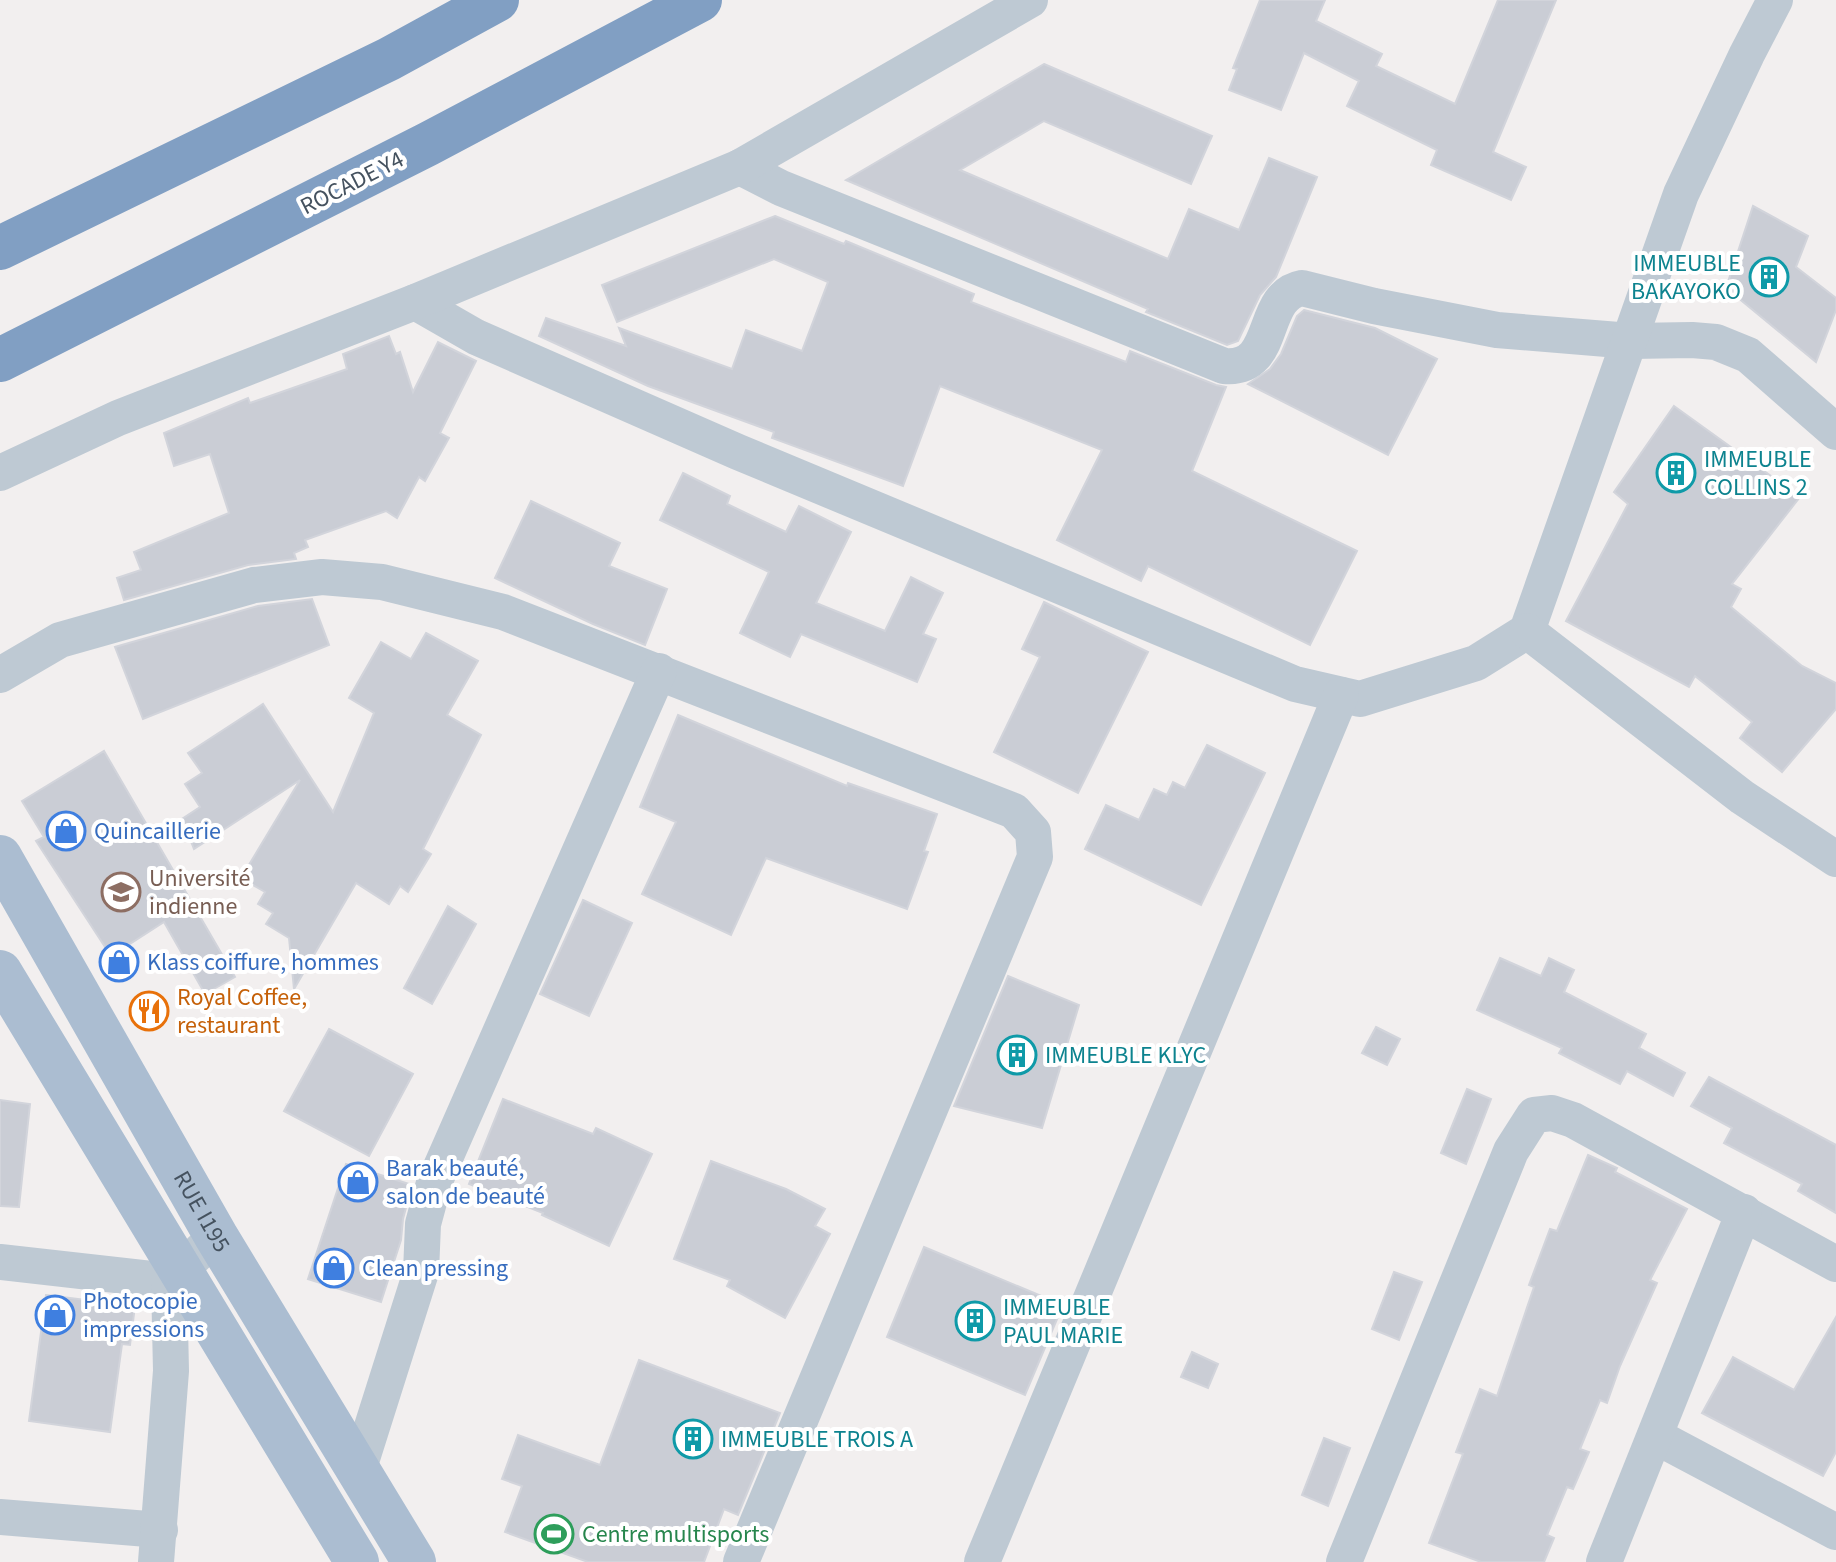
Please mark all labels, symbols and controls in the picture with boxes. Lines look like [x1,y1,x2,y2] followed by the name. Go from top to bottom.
[294,142,410,224] street label: ROCADE Y4
[1631,246,1741,309] place label: IMMEUBLE BAKAYOKO
[1748,256,1790,298] building icon: IMMEUBLE BAKAYOKO
[1704,442,1812,505] place label: IMMEUBLE COLLINS 2
[1655,452,1697,494] building icon: IMMEUBLE COLLINS 2
[45,810,87,852] shop icon: Quincaillerie
[94,814,221,849] place label: Quincaillerie
[149,861,250,924] place label: Université indienne
[100,871,142,913] school or university icon: Université indienne
[98,941,140,983] shop icon: Klass coiffure, hommes
[147,945,379,980] place label: Klass coiffure, hommes
[177,980,307,1043] place label: Royal Coffee, restaurant
[128,990,170,1032] restaurant icon: Royal Coffee, restaurant
[996,1034,1038,1076] building icon: IMMEUBLE KLYC
[1045,1038,1206,1073] place label: IMMEUBLE KLYC
[386,1151,545,1214] place label: Barak beauté, salon de beauté
[337,1161,379,1203] shop icon: Barak beauté, salon de beauté
[165,1164,239,1259] street label: RUE I195
[313,1247,355,1289] shop icon: Clean pressing
[362,1251,508,1286] place label: Clean pressing
[83,1284,204,1347] place label: Photocopie impressions
[1003,1290,1123,1353] place label: IMMEUBLE PAUL MARIE
[34,1294,76,1336] shop icon: Photocopie impressions
[954,1300,996,1342] building icon: IMMEUBLE PAUL MARIE
[672,1418,714,1460] building icon: IMMEUBLE TROIS A
[721,1422,913,1457] place label: IMMEUBLE TROIS A
[533,1513,575,1555] sports icon: Centre multisports
[582,1517,769,1552] place label: Centre multisports

